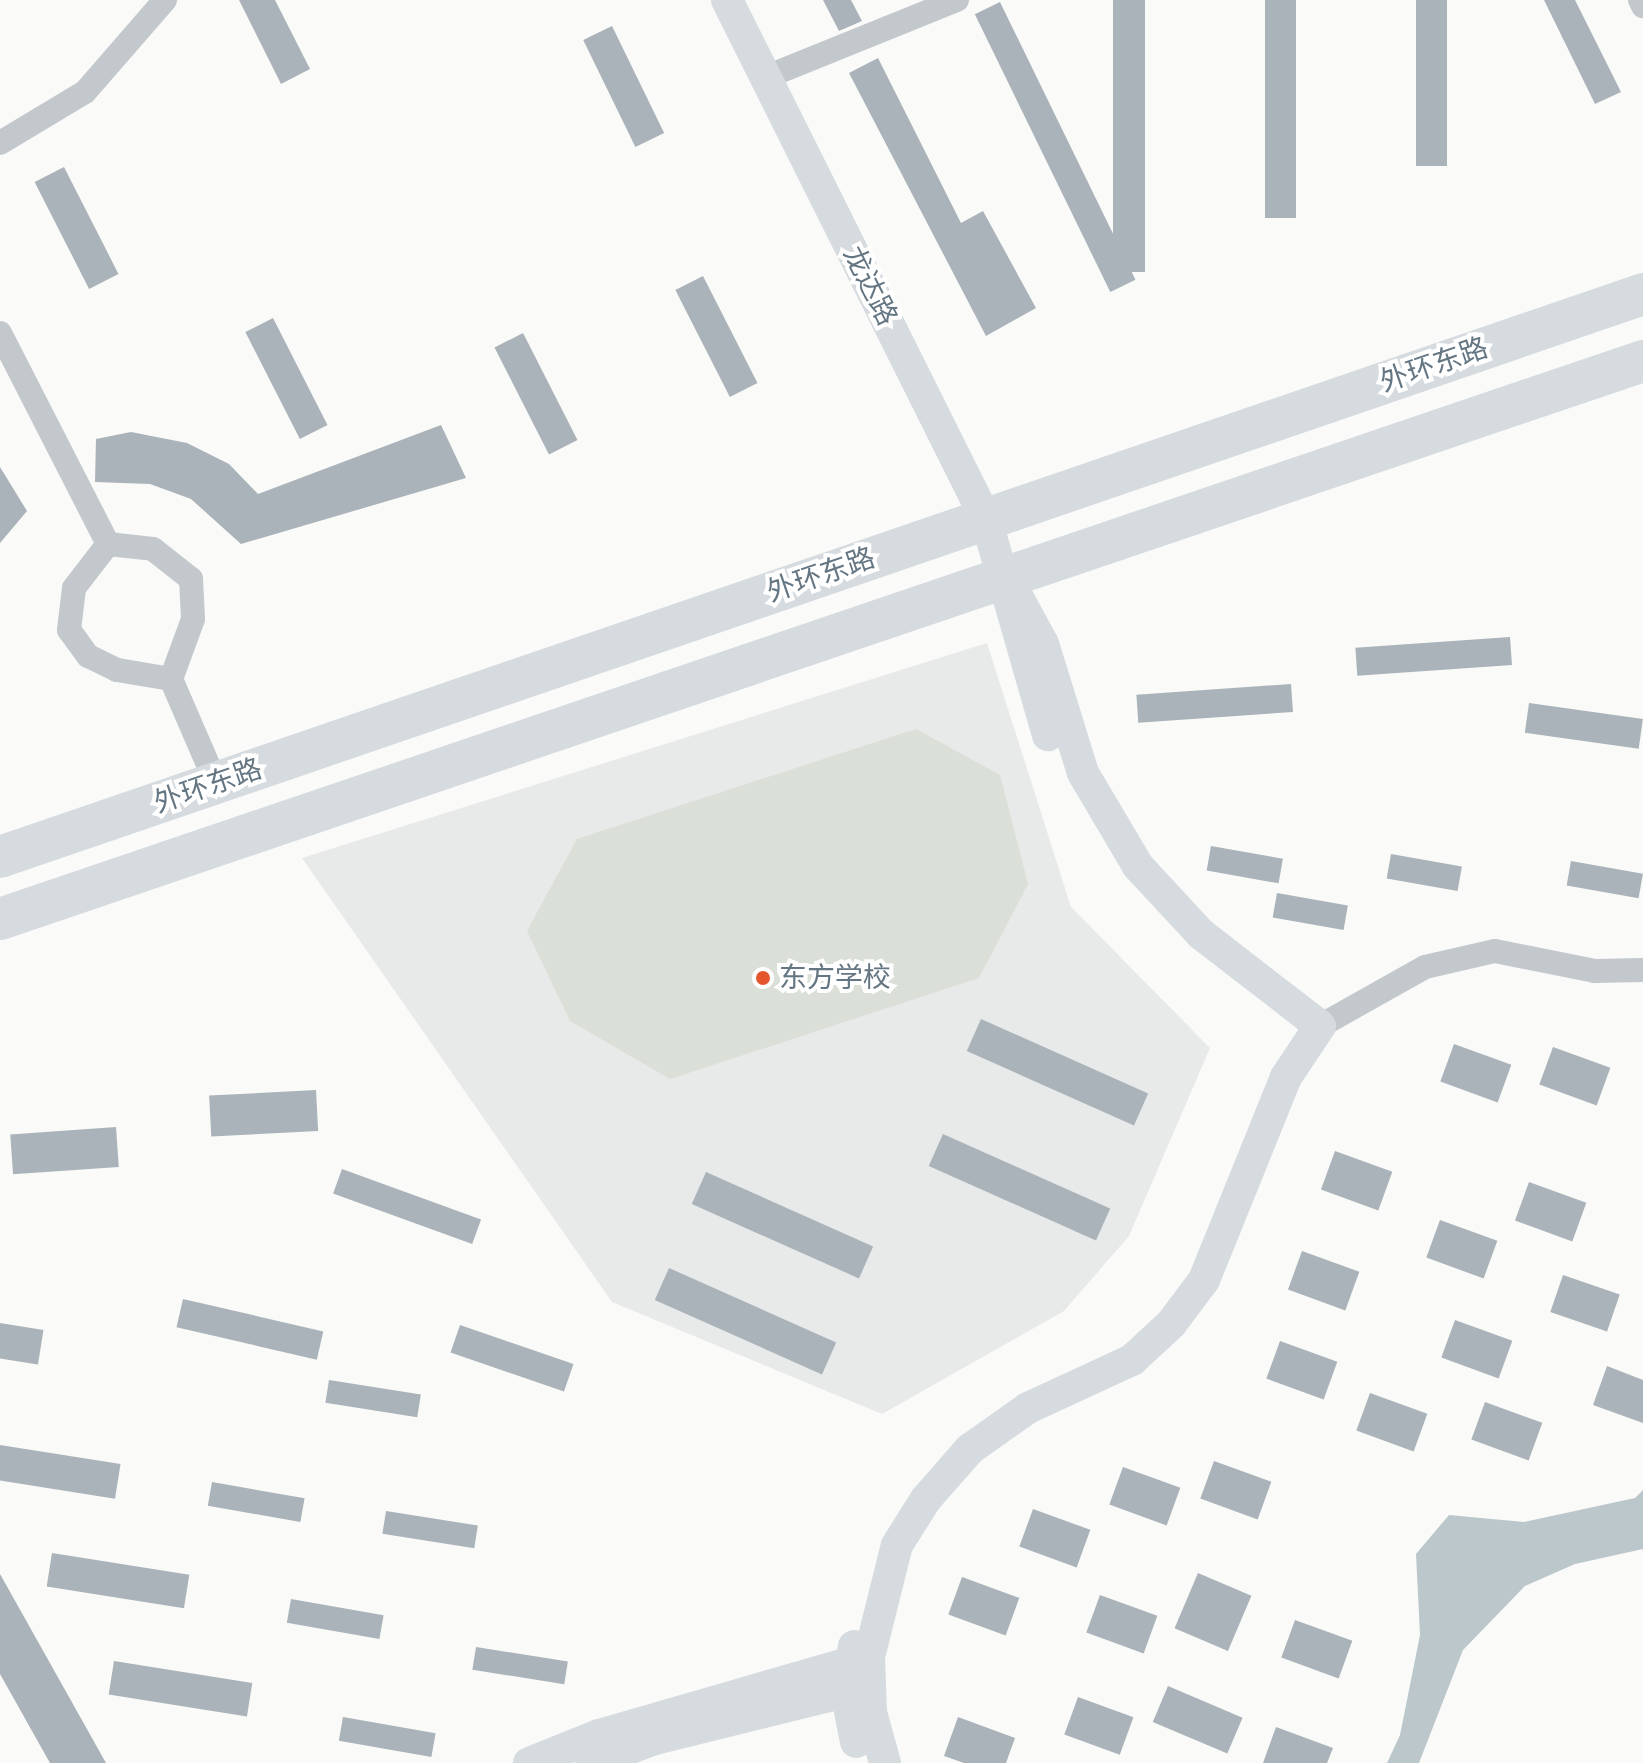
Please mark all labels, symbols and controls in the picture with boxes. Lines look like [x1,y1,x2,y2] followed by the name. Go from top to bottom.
[836,241,904,331] street label: 龙达路
[1376,331,1492,399] street label: 外环东路
[763,541,879,609] street label: 外环东路
[150,752,266,820] street label: 外环东路
[779,961,891,995] place label: 东方学校
[754,969,772,987] marker: 东方学校

